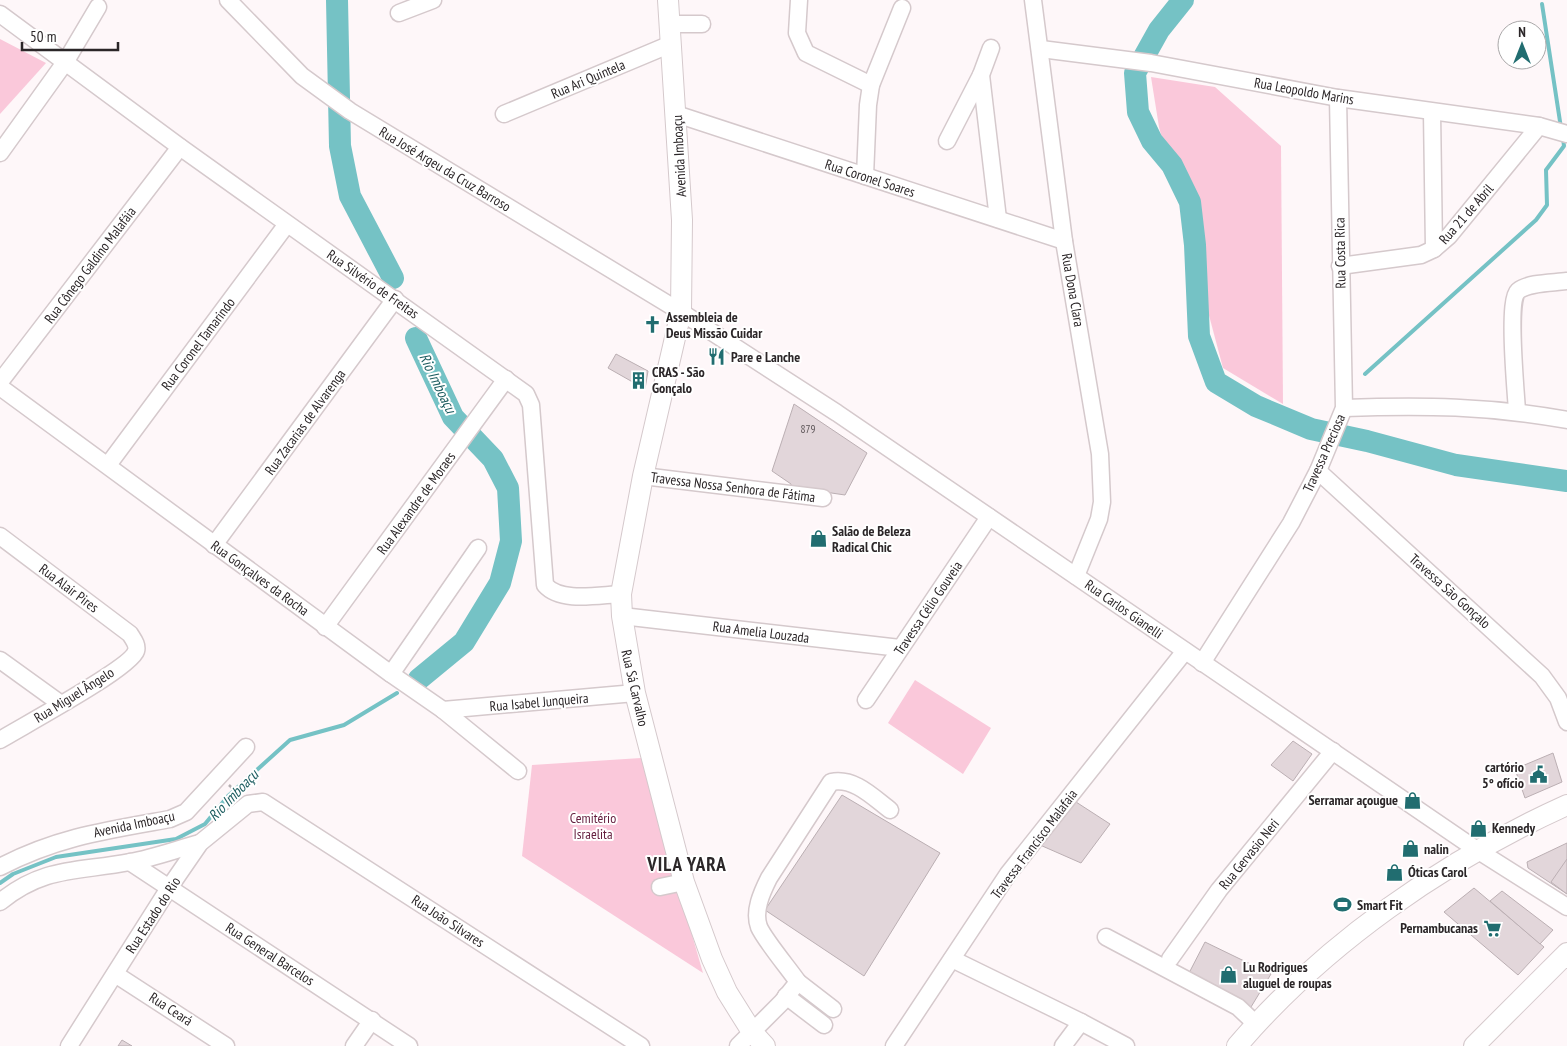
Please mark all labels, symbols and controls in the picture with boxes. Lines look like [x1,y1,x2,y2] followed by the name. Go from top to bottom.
[22,20,119,52] scale bar
[1497,20,1547,70] north arrow
[1518,23,1526,41] text: N
[30,27,56,46] text: 50 m
[548,55,628,103] street label: Rua Ari Quintela
[1253,73,1356,109] street label: Rua Leopoldo Marins
[668,114,690,198] street label: Avenida Imboaçu
[376,123,514,215] street label: Rua José Argeu da Cruz Barroso
[823,155,917,201] street label: Rua Coronel Soares
[1435,180,1498,248] street label: Rua 21 de Abril
[40,203,140,327] street label: Rua Cônego Galdino Malafáia
[1330,217,1350,289] street label: Rua Costa Rica
[324,246,423,323] street label: Rua Silvério de Freitas
[1058,252,1088,328] street label: Rua Dona Clara
[157,294,239,394] street label: Rua Coronel Tamarindo
[665,308,763,342] place label: Assembleia de Deus Missão Cuidar
[642,315,662,335] church icon: Assembleia de Deus Missão Cuidar
[707,347,727,367] restaurant icon: Pare e Lanche
[731,348,800,366] place label: Pare e Lanche
[415,350,461,417] water label: Rio Imboaçu
[652,363,705,397] place label: CRAS - São Gonçalo
[261,366,349,478] street label: Rua Zacarias de Alvarenga
[628,370,648,390] building icon: CRAS - São Gonçalo
[1299,411,1349,495] street label: Travessa Preciosa
[801,422,815,436] house number: 879
[373,448,459,558] street label: Rua Alexandre de Moraes
[650,468,816,506] street label: Travessa Nossa Senhora de Fátima
[832,522,911,556] place label: Salão de Beleza Radical Chic
[808,529,828,549] shop icon: Salão de Beleza Radical Chic
[207,536,313,620] street label: Rua Gonçalves da Rocha
[1406,550,1494,632] street label: Travessa São Gonçalo
[890,557,966,659] street label: Travessa Célio Gouveia
[36,560,103,616] street label: Rua Alair Pires
[1082,576,1166,642] street label: Rua Carlos Gianelli
[712,617,810,647] street label: Rua Amelia Louzada
[617,648,653,728] street label: Rua Sá Carvalho
[31,663,117,727] street label: Rua Miguel Ângelo
[489,689,589,715] street label: Rua Isabel Junqueira
[1482,758,1524,792] place label: cartório 5° ofício
[204,764,263,825] water label: Rio Imboaçu
[1528,765,1548,785] public building icon: cartório 5° ofício
[987,786,1081,902] street label: Travessa Francisco Malafaia
[1402,790,1422,810] shop icon: Serramar açougue
[1308,791,1398,809] place label: Serramar açougue
[92,807,176,841] street label: Avenida Imboaçu
[570,809,616,843] park label: Cemitério Israelita
[1215,815,1283,893] street label: Rua Gervasio Neri
[1468,818,1488,838] shop icon: Kennedy
[1492,819,1535,837] place label: Kennedy
[1400,839,1420,859] shop icon: nalin
[1424,840,1449,858] place label: nalin
[646,852,727,876] district label: VILA YARA
[1384,862,1404,882] shop icon: Óticas Carol
[1408,863,1468,881] place label: Óticas Carol
[122,873,184,957] street label: Rua Estado do Rio
[408,891,488,951] street label: Rua João Silvares
[1333,895,1353,915] sports icon: Smart Fit
[1357,896,1403,914] place label: Smart Fit
[1482,918,1502,938] supermarket icon: Pernambucanas
[222,919,318,990] street label: Rua General Barcelos
[1400,919,1478,937] place label: Pernambucanas
[1243,958,1332,992] place label: Lu Rodrigues aluguel de roupas
[1219,965,1239,985] shop icon: Lu Rodrigues aluguel de roupas
[146,988,196,1030] street label: Rua Ceará

